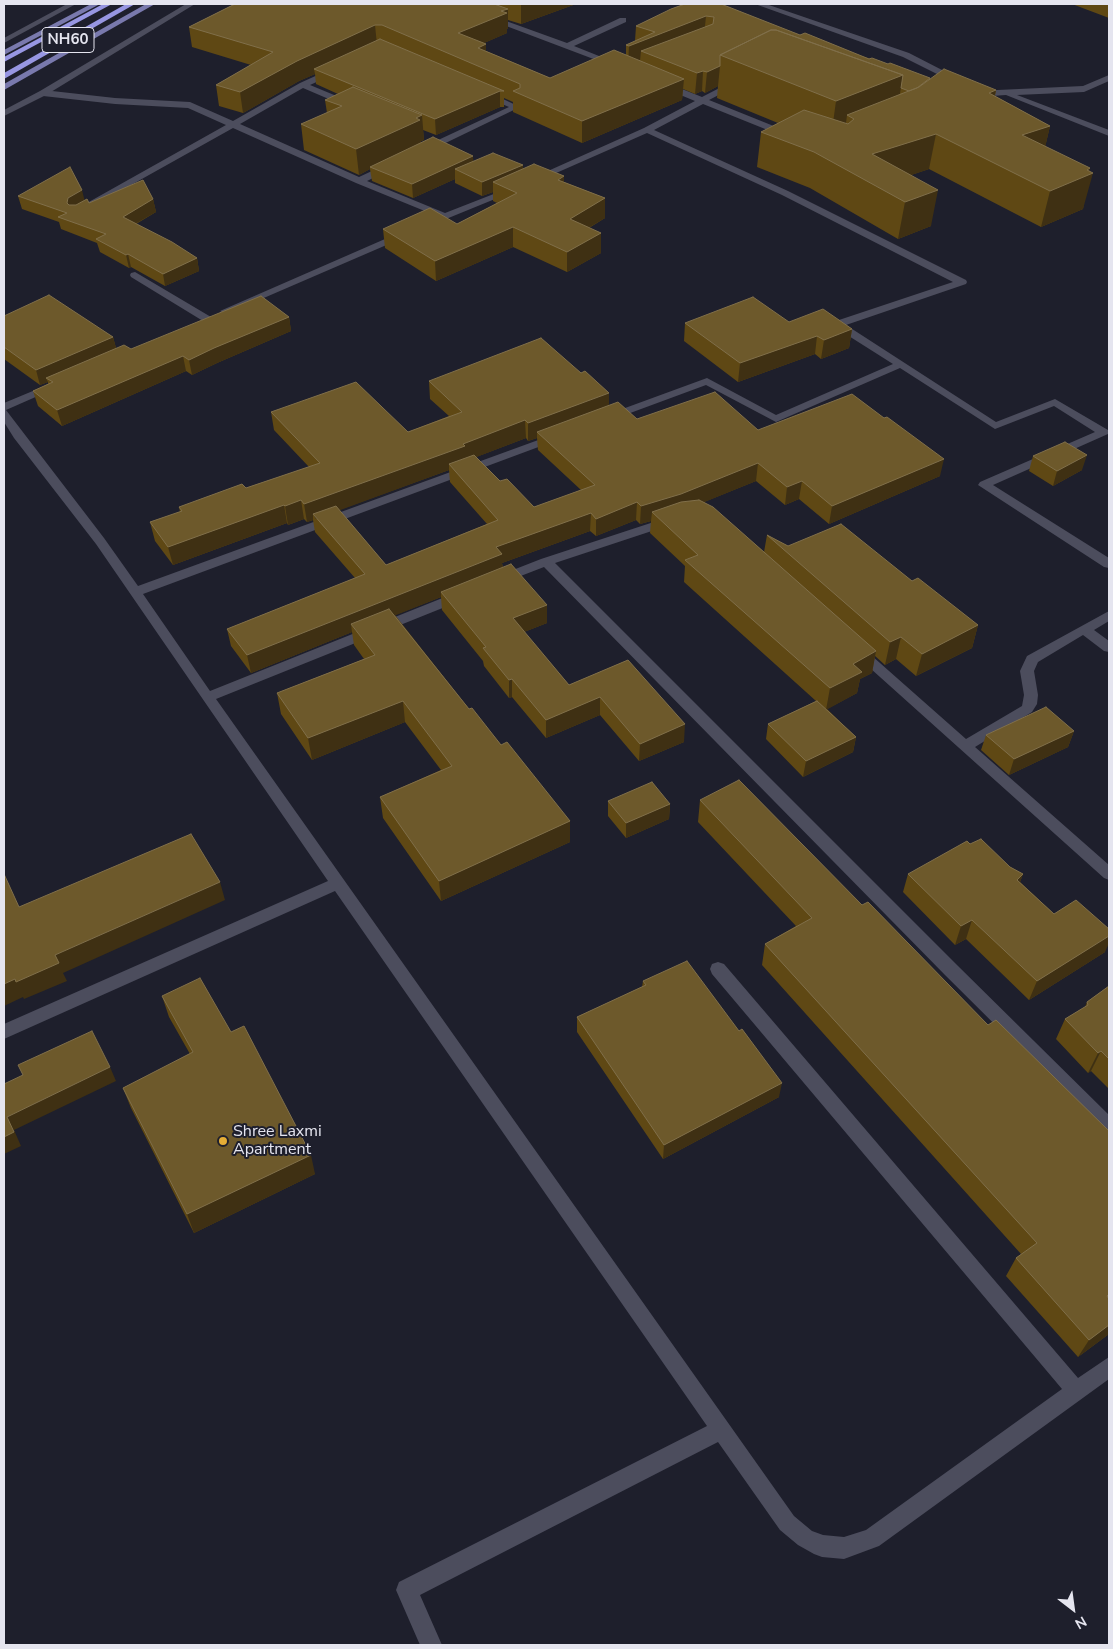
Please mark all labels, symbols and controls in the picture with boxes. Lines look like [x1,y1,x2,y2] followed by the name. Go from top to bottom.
[42,28,94,52] road number: NH60
[233,1122,322,1160] place label: Shree Laxmi Apartment
[217,1135,229,1147] marker: Shree Laxmi Apartment
[1048,1584,1098,1634] north arrow
[1071,1612,1090,1633] text: N

